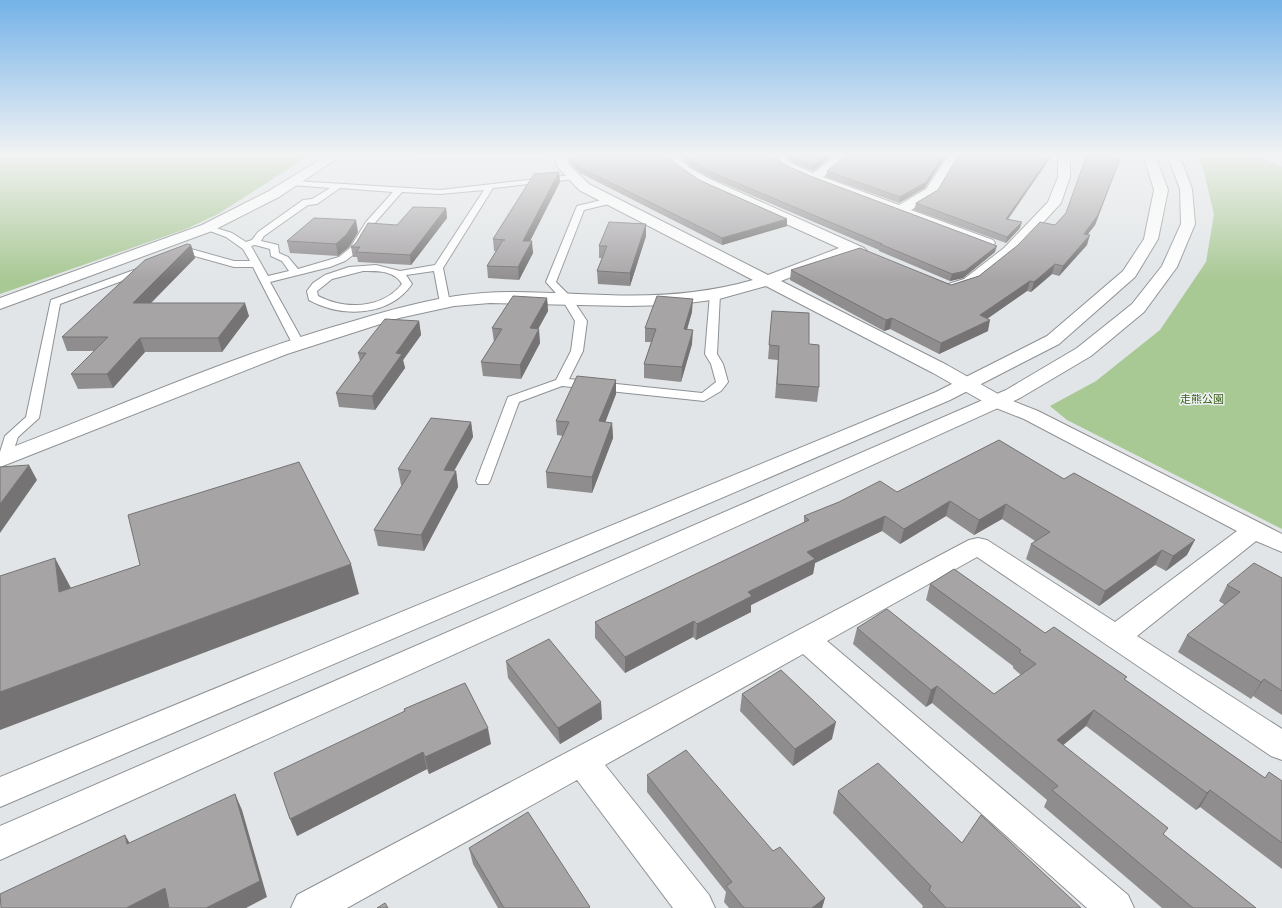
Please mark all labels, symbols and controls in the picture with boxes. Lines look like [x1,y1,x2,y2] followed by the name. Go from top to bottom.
[1180,392,1224,406] park label: 走熊公園

